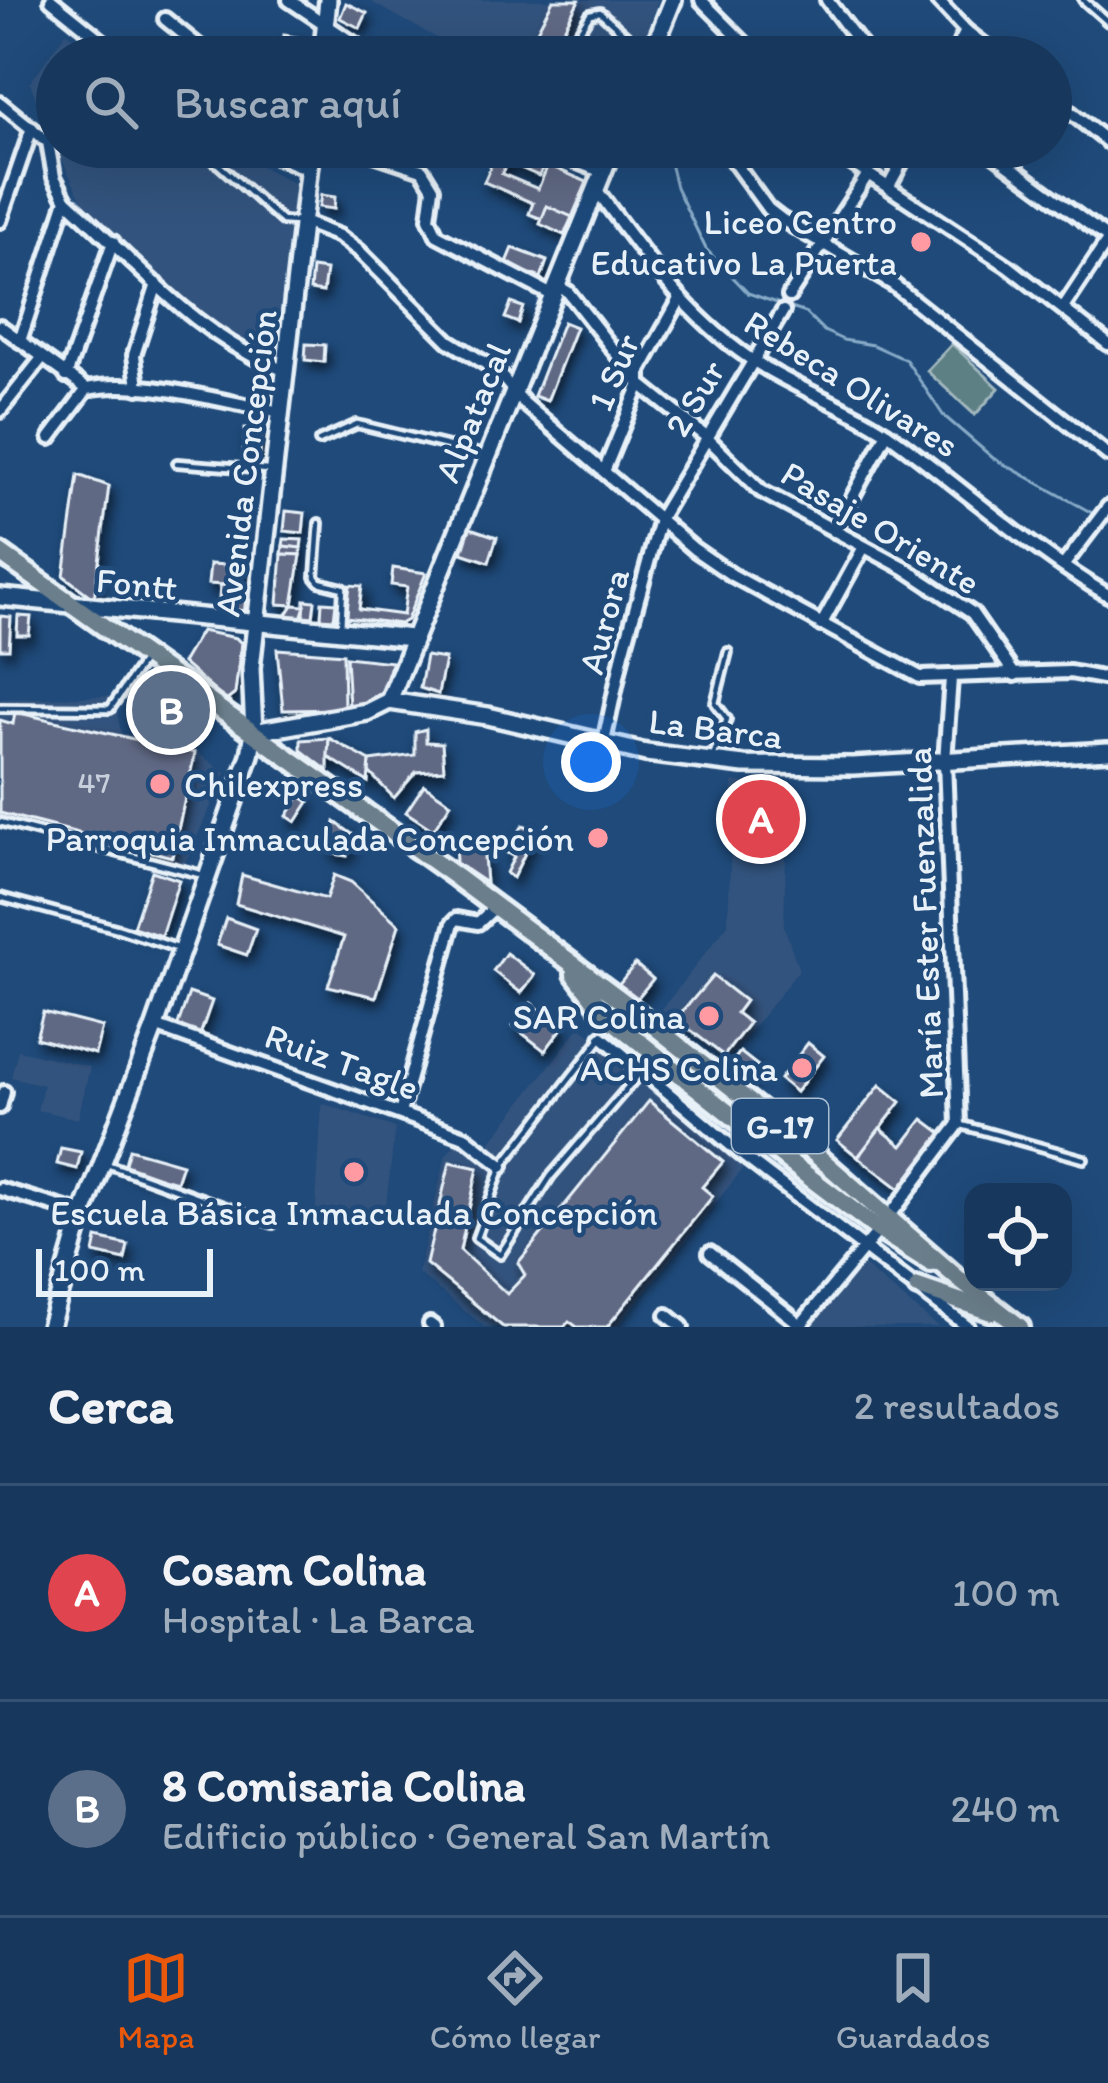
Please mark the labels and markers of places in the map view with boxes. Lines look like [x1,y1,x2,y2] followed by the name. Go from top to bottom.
[590,200,897,284] place label: Liceo Centro Educativo La Puerta
[908,229,934,255] marker: Liceo Centro Educativo La Puerta
[132,665,210,755] pin: B
[184,763,363,806] place label: Chilexpress
[147,771,173,797] marker: Chilexpress
[722,774,800,864] pin: A
[46,817,574,860] place label: Parroquia Inmaculada Concepción
[585,825,611,851] marker: Parroquia Inmaculada Concepción
[512,995,685,1038] place label: SAR Colina
[696,1003,722,1029] marker: SAR Colina
[580,1047,778,1090] place label: ACHS Colina
[789,1055,815,1081] marker: ACHS Colina
[341,1159,367,1185] marker: Escuela Básica Inmaculada Concepción
[50,1191,658,1234] place label: Escuela Básica Inmaculada Concepción

